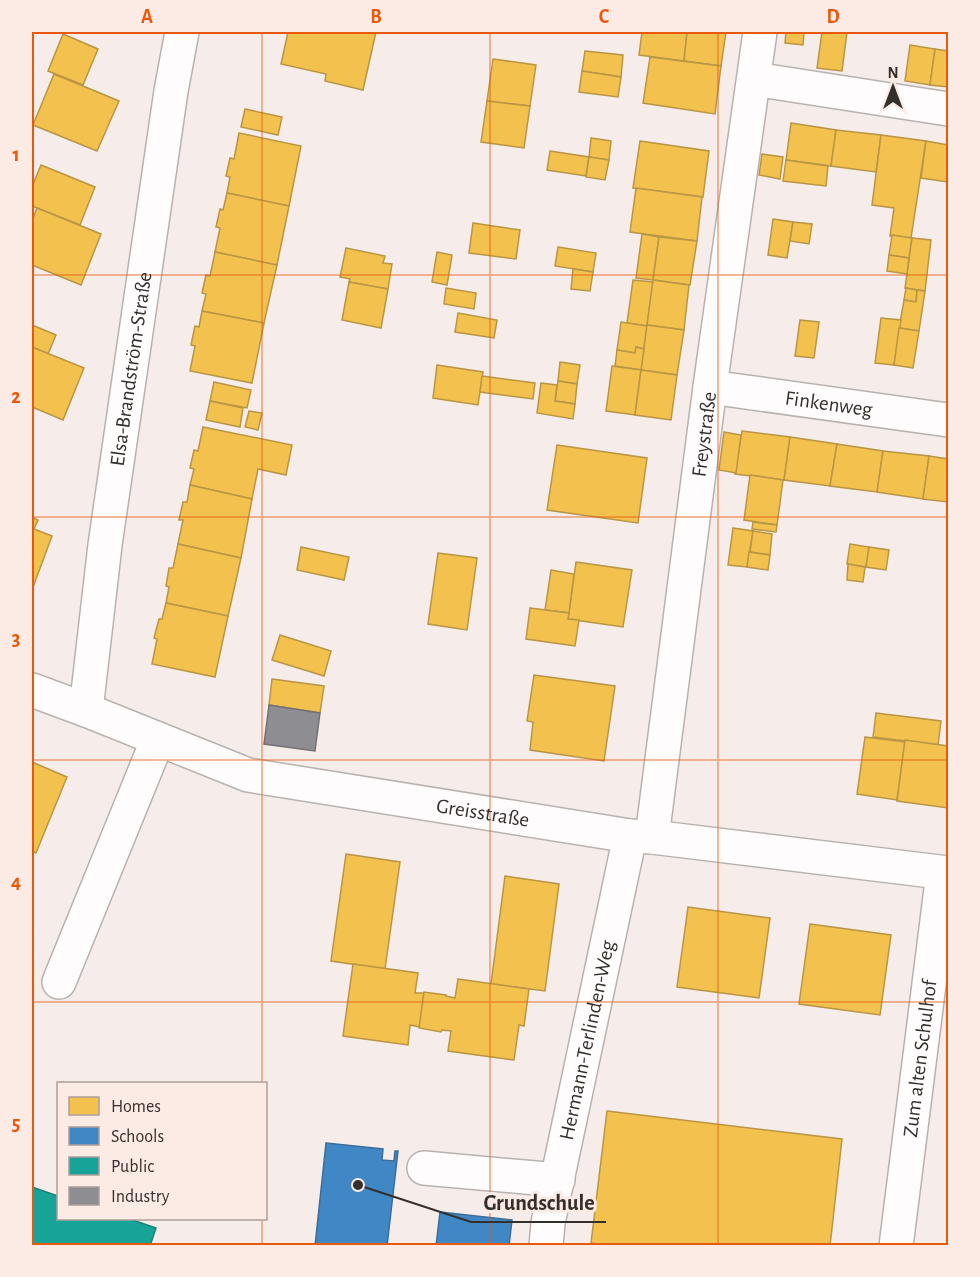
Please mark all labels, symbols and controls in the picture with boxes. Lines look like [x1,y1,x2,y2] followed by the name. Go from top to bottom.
[141,7,153,27] text: A
[370,7,382,27] text: B
[599,7,610,27] text: C
[826,7,840,27] text: D
[863,57,923,117] north arrow
[887,65,899,81] text: N
[12,145,20,165] text: 1
[106,270,155,468] street label: Elsa-Brandström-Straße
[11,387,21,407] text: 2
[784,387,875,420] street label: Finkenweg
[688,390,720,478] street label: Freystraße
[12,629,20,649] text: 3
[435,795,531,830] street label: Greisstraße
[11,872,21,892] text: 4
[555,938,618,1142] street label: Hermann-Terlinden-Weg
[899,977,940,1138] street label: Zum alten Schulhof
[57,1082,267,1220] legend
[111,1098,161,1116] text: Homes
[12,1114,20,1134] text: 5
[111,1128,164,1146] text: Schools
[111,1158,154,1176] text: Public
[471,1182,606,1222] callout: Grundschule
[111,1188,170,1206] text: Industry
[483,1192,595,1214] text: Grundschule

